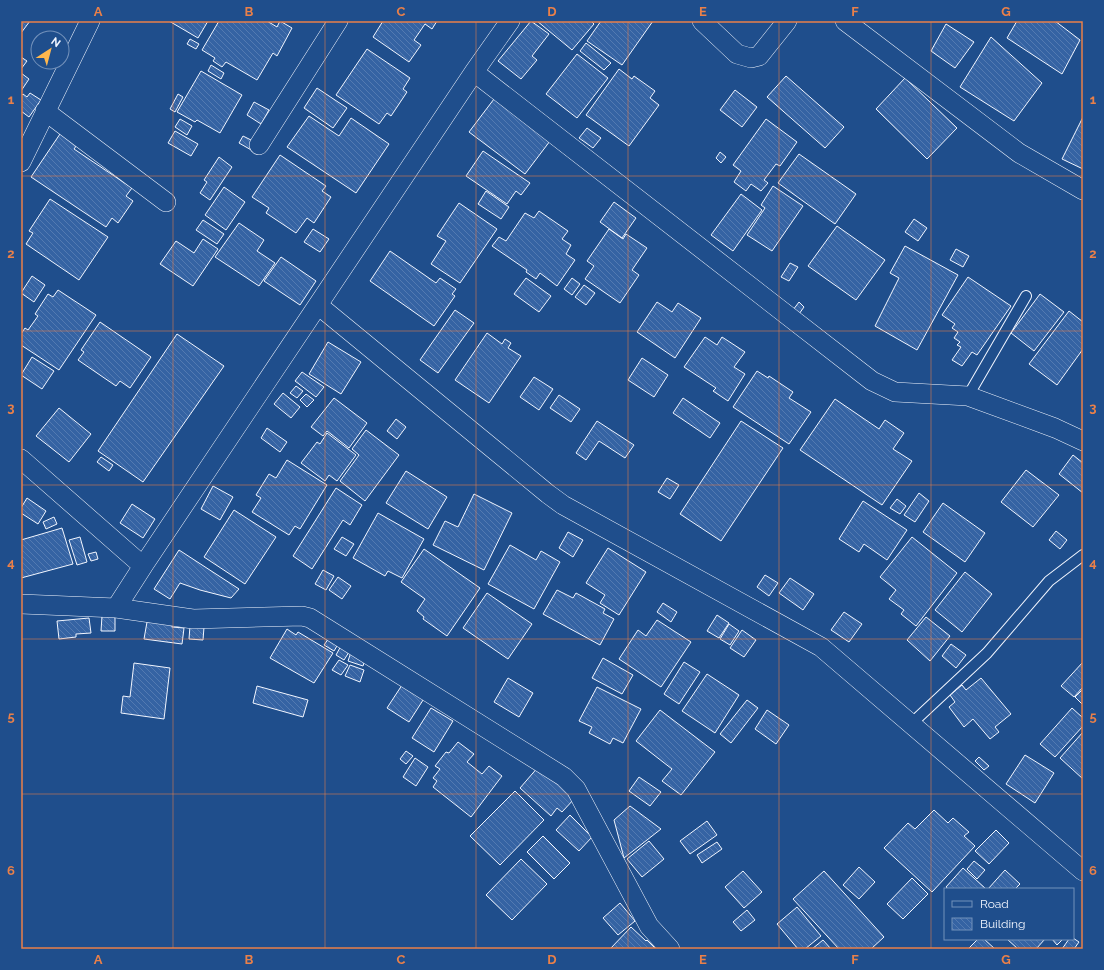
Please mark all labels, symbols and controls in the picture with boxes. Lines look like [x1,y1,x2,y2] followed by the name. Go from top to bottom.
[94,4,103,19] text: A
[245,4,254,19] text: B
[397,4,406,19] text: C
[547,4,557,19] text: D
[699,4,707,19] text: E
[851,4,859,19] text: F
[1001,4,1011,19] text: G
[30,30,70,70] north arrow
[48,35,63,50] text: N
[8,92,15,107] text: 1
[1090,92,1097,107] text: 1
[7,246,15,261] text: 2
[1089,246,1097,261] text: 2
[7,400,15,415] text: 3
[1089,400,1097,415] text: 3
[7,555,15,570] text: 4
[1089,555,1097,570] text: 4
[7,709,15,724] text: 5
[1089,709,1097,724] text: 5
[7,863,15,878] text: 6
[1089,863,1097,878] text: 6
[944,888,1074,940] legend
[980,897,1009,911] text: Road
[980,917,1026,931] text: Building
[94,952,103,967] text: A
[245,952,254,967] text: B
[397,952,406,967] text: C
[547,952,557,967] text: D
[699,952,707,967] text: E
[851,952,859,967] text: F
[1001,952,1011,967] text: G

